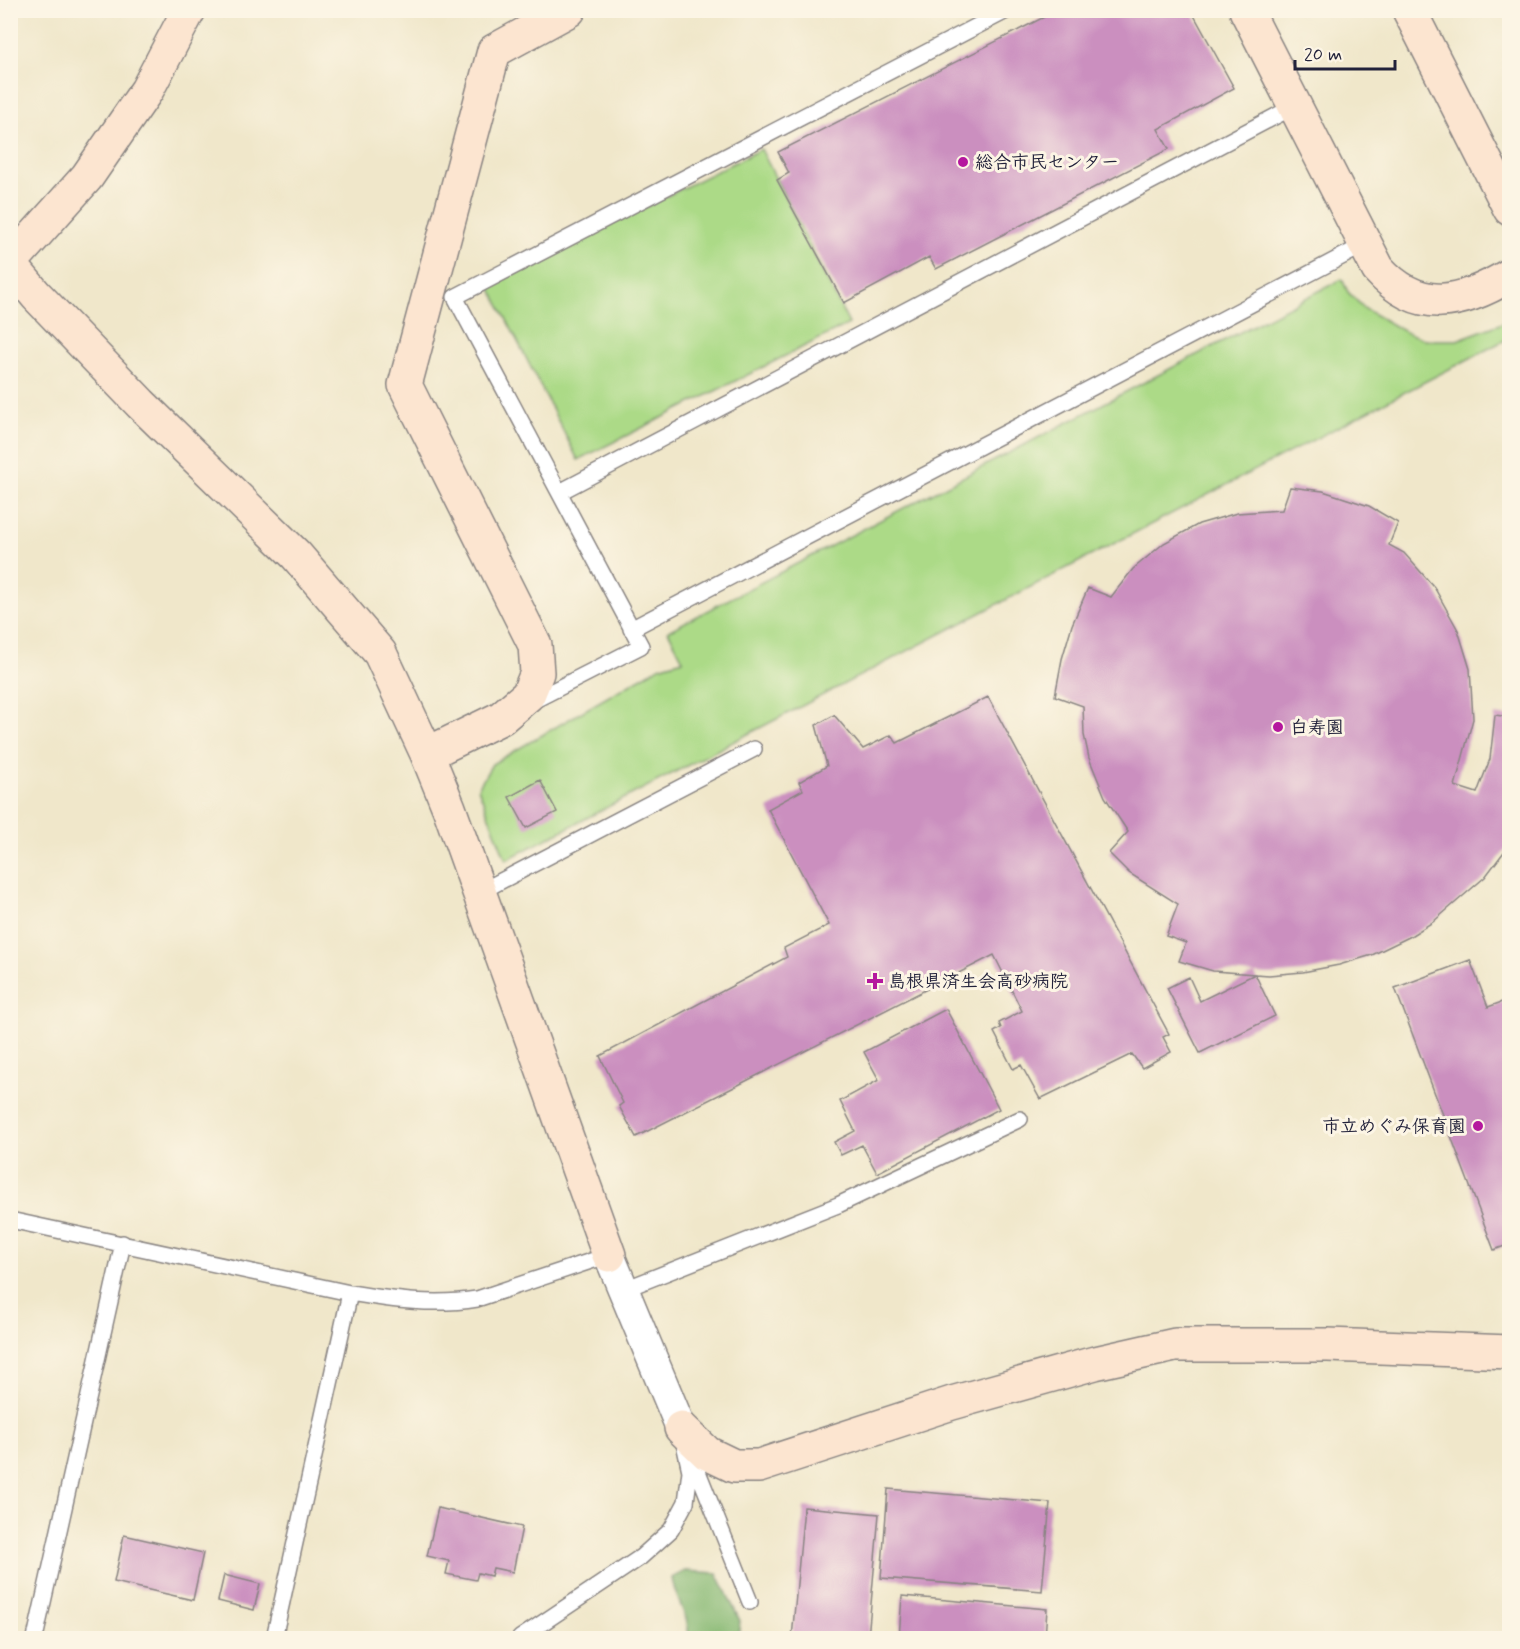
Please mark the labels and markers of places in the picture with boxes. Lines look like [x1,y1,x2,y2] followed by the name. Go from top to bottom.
[975,151,1119,175] place label: 総合市民センター
[956,155,970,169] marker: 総合市民センター
[1290,716,1344,740] place label: 白寿園
[1271,720,1285,734] marker: 白寿園
[888,970,1068,994] place label: 島根県済生会高砂病院
[866,972,884,990] marker: 島根県済生会高砂病院
[1322,1115,1466,1139] place label: 市立めぐみ保育園
[1471,1119,1485,1133] marker: 市立めぐみ保育園

